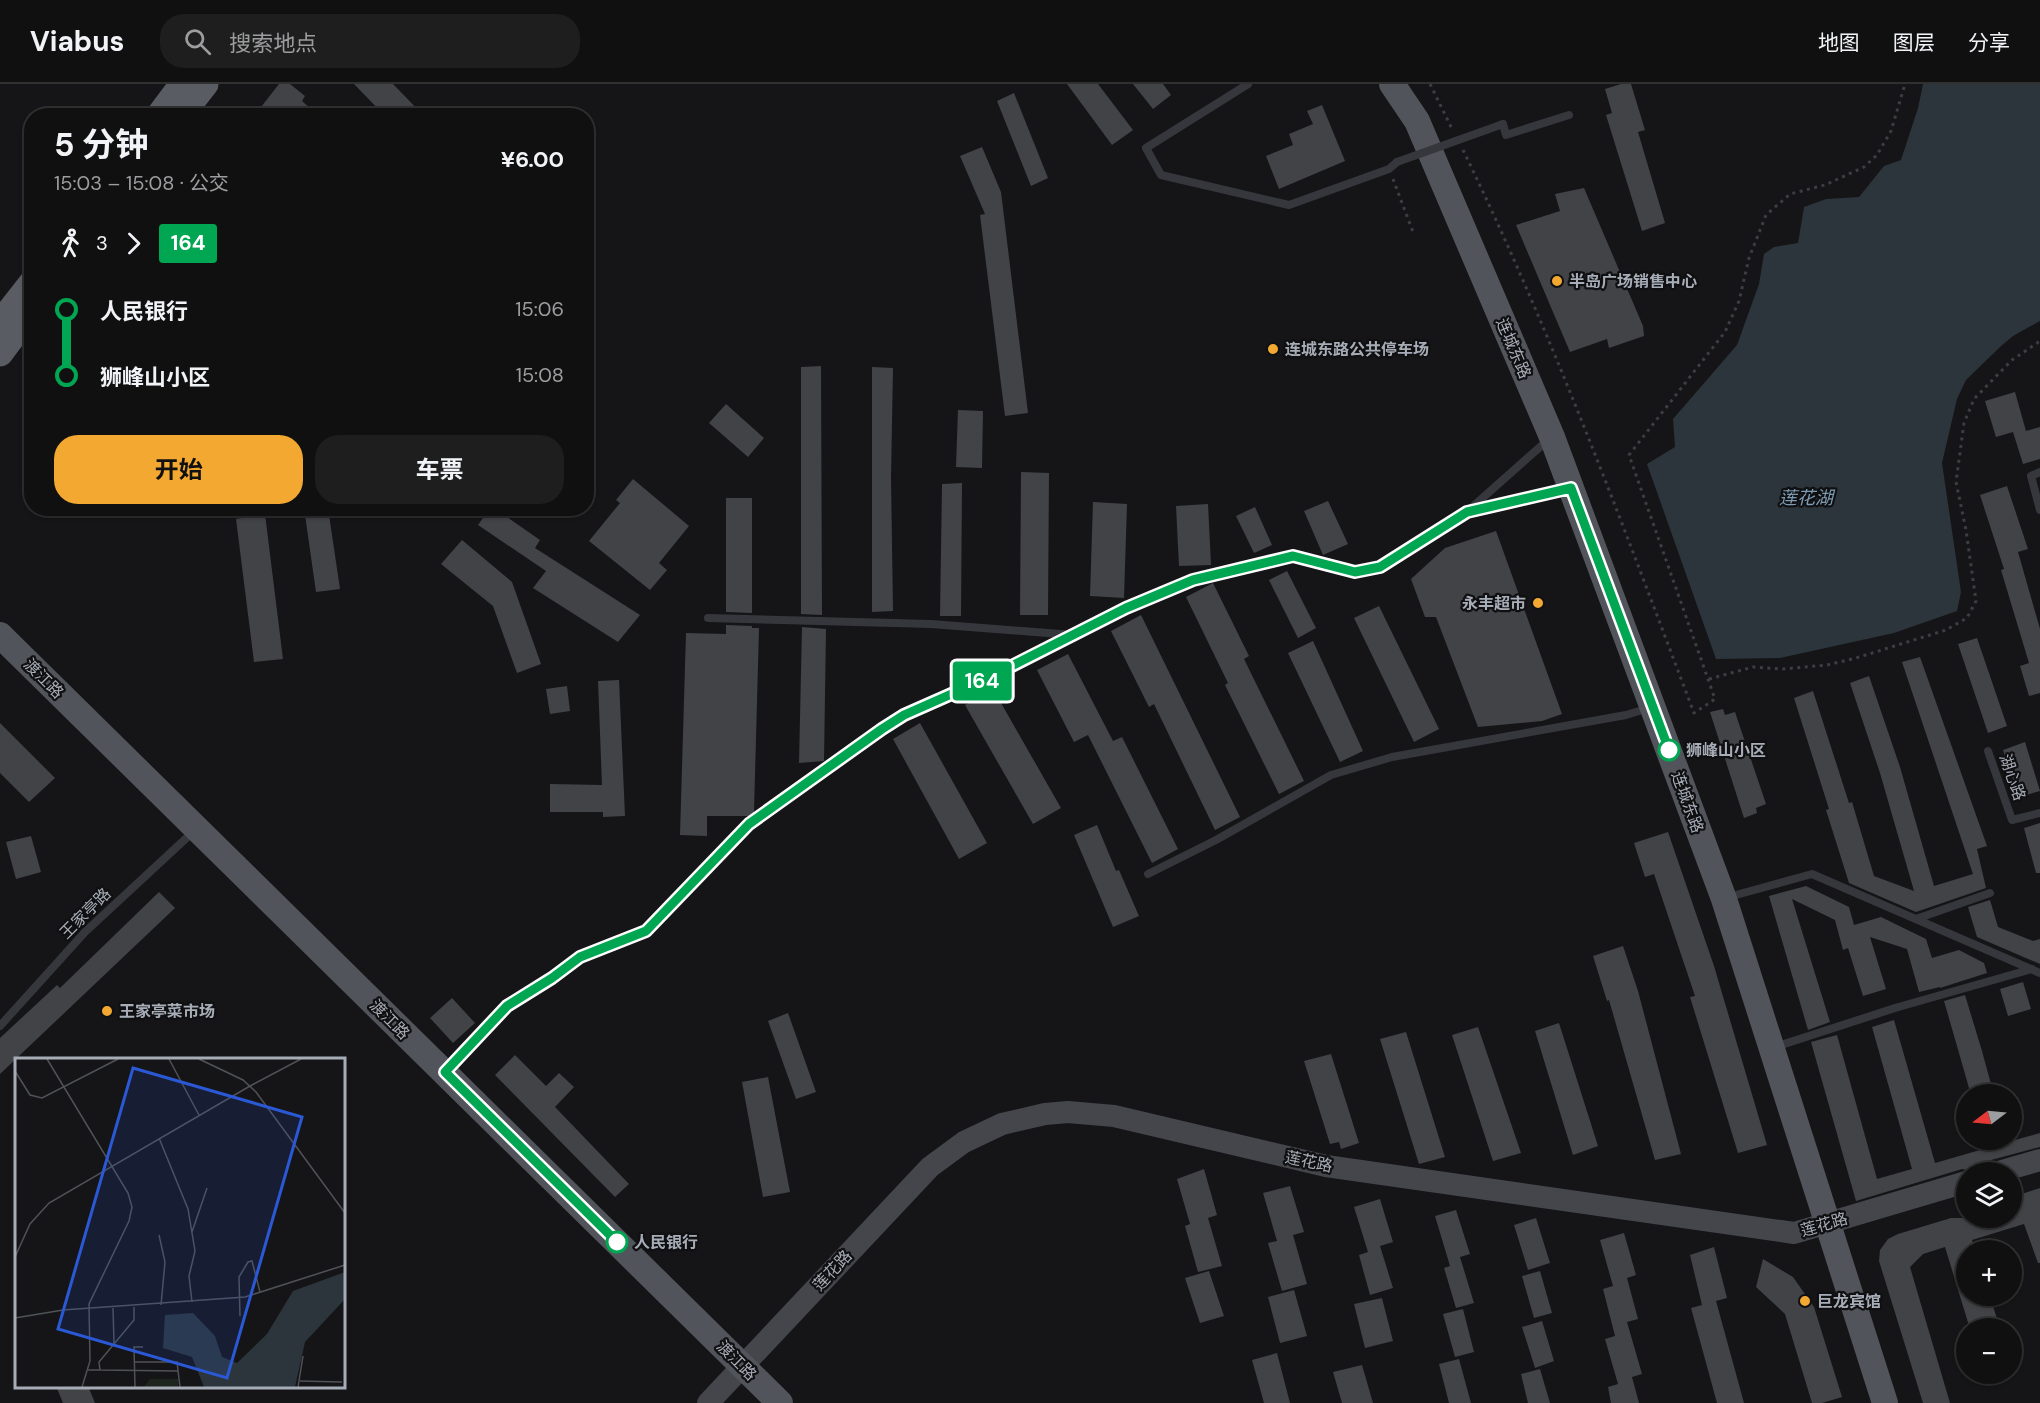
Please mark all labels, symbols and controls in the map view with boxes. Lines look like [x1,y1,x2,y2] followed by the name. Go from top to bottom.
[160,14,580,68] search box
[30,23,124,60] text: Viabus
[181,25,214,58] icon: search
[229,29,317,58] text: 搜索地点
[1818,29,1860,57] text: 地图
[1893,29,1935,57] text: 图层
[1968,29,2010,57] text: 分享
[54,123,148,166] text: 5 分钟
[501,145,564,174] text: ¥6.00
[54,170,229,196] text: 15:03 – 15:08 · 公交
[54,227,87,260] icon: walk
[117,227,150,260] icon: forward
[171,229,205,257] text: 164
[96,230,108,256] text: 3
[1569,271,1697,292] place label: 半岛广场销售中心
[1550,274,1564,288] marker: 半岛广场销售中心
[515,296,564,322] text: 15:06
[100,297,188,326] text: 人民银行
[1491,315,1536,382] street label: 连城东路
[1284,339,1429,360] place label: 连城东路公共停车场
[1266,342,1280,356] marker: 连城东路公共停车场
[516,362,564,388] text: 15:08
[100,363,210,392] text: 狮峰山小区
[54,435,303,504] button: 开始
[315,435,564,504] button: 车票
[1779,486,1836,510] water label: 莲花湖
[1462,593,1526,614] place label: 永丰超市
[1531,596,1545,610] marker: 永丰超市
[19,654,68,703] street label: 渡江路
[948,662,1016,700] line badge: 164
[965,667,999,695] text: 164
[1658,739,1680,761] marker: 狮峰山小区
[1686,740,1766,761] place label: 狮峰山小区
[1995,751,2030,803] street label: 湖心路
[1667,769,1708,836] street label: 连城东路
[55,883,115,943] street label: 王家亭路
[365,995,414,1044] street label: 渡江路
[119,1001,215,1022] place label: 王家亭菜市场
[100,1004,114,1018] marker: 王家亭菜市场
[15,1058,345,1388] inset map
[1956,1084,2022,1150] north arrow
[1956,1084,2022,1384] map controls
[1283,1146,1335,1177] street label: 莲花路
[1956,1162,2022,1228] button: layers
[1798,1208,1850,1241] street label: 莲花路
[606,1231,628,1253] marker: 人民银行
[634,1232,698,1253] place label: 人民银行
[1956,1240,2022,1306] button: +
[808,1246,856,1295] street label: 莲花路
[1817,1291,1881,1312] place label: 巨龙宾馆
[1798,1294,1812,1308] marker: 巨龙宾馆
[1956,1318,2022,1384] button: −
[712,1336,761,1385] street label: 渡江路

